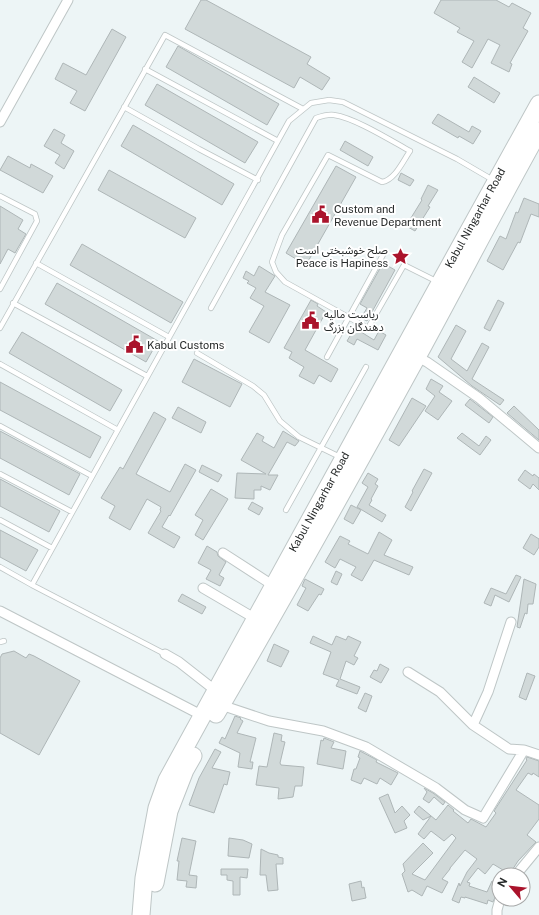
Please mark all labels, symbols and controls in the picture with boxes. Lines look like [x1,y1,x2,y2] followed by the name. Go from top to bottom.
[442,166,508,270] street label: Kabul Ningarhar Road
[334,203,442,228] place label: Custom and Revenue Department
[311,205,331,225] public building icon: Custom and Revenue Department
[296,244,388,269] place label: صلح خوشبختی است Peace is Hapiness
[391,246,411,266] place icon: صلح خوشبختی است Peace is Hapiness
[324,308,384,334] place label: ریاست مالیه دهندگان بزرگ
[301,310,321,330] public building icon: ریاست مالیه دهندگان بزرگ
[124,335,144,355] public building icon: Kabul Customs
[147,339,225,351] place label: Kabul Customs
[286,450,352,554] street label: Kabul Ningarhar Road
[491,867,531,907] north arrow
[495,876,509,889] text: N

